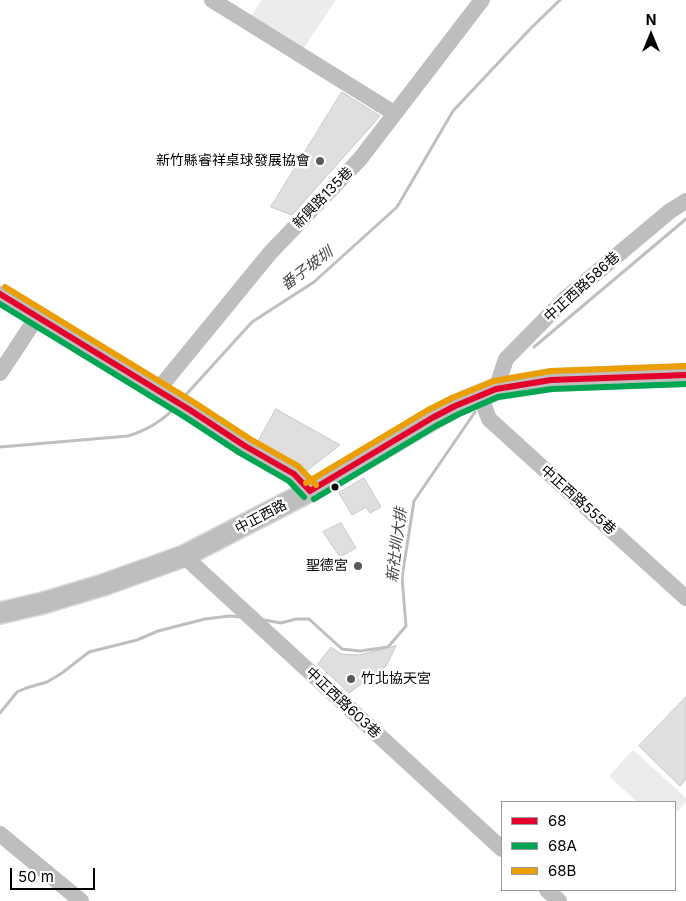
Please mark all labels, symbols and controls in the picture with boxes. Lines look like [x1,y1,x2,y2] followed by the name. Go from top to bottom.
[626,10,676,60] north arrow
[646,11,656,28] text: N
[156,153,310,169] place label: 新竹縣睿祥桌球發展協會
[314,155,326,167] marker: 新竹縣睿祥桌球發展協會
[290,164,356,232] street label: 新興路135巷
[278,244,336,294] water label: 番子坡圳
[541,249,623,325] street label: 中正西路586巷
[537,462,619,538] street label: 中正西路555巷
[330,482,340,492] unlabelled marker
[232,496,290,538] street label: 中正西路
[383,507,411,583] water label: 新社圳大排
[306,558,348,574] place label: 聖德宮
[352,560,364,572] marker: 聖德宮
[302,664,384,742] street label: 中正西路603巷
[361,671,431,687] place label: 竹北協天宮
[345,673,357,685] marker: 竹北協天宮
[501,801,676,891] legend
[548,811,567,830] text: 68
[548,836,577,855] text: 68A
[12,858,98,890] scale bar
[548,861,576,880] text: 68B
[18,867,54,886] text: 50 m

